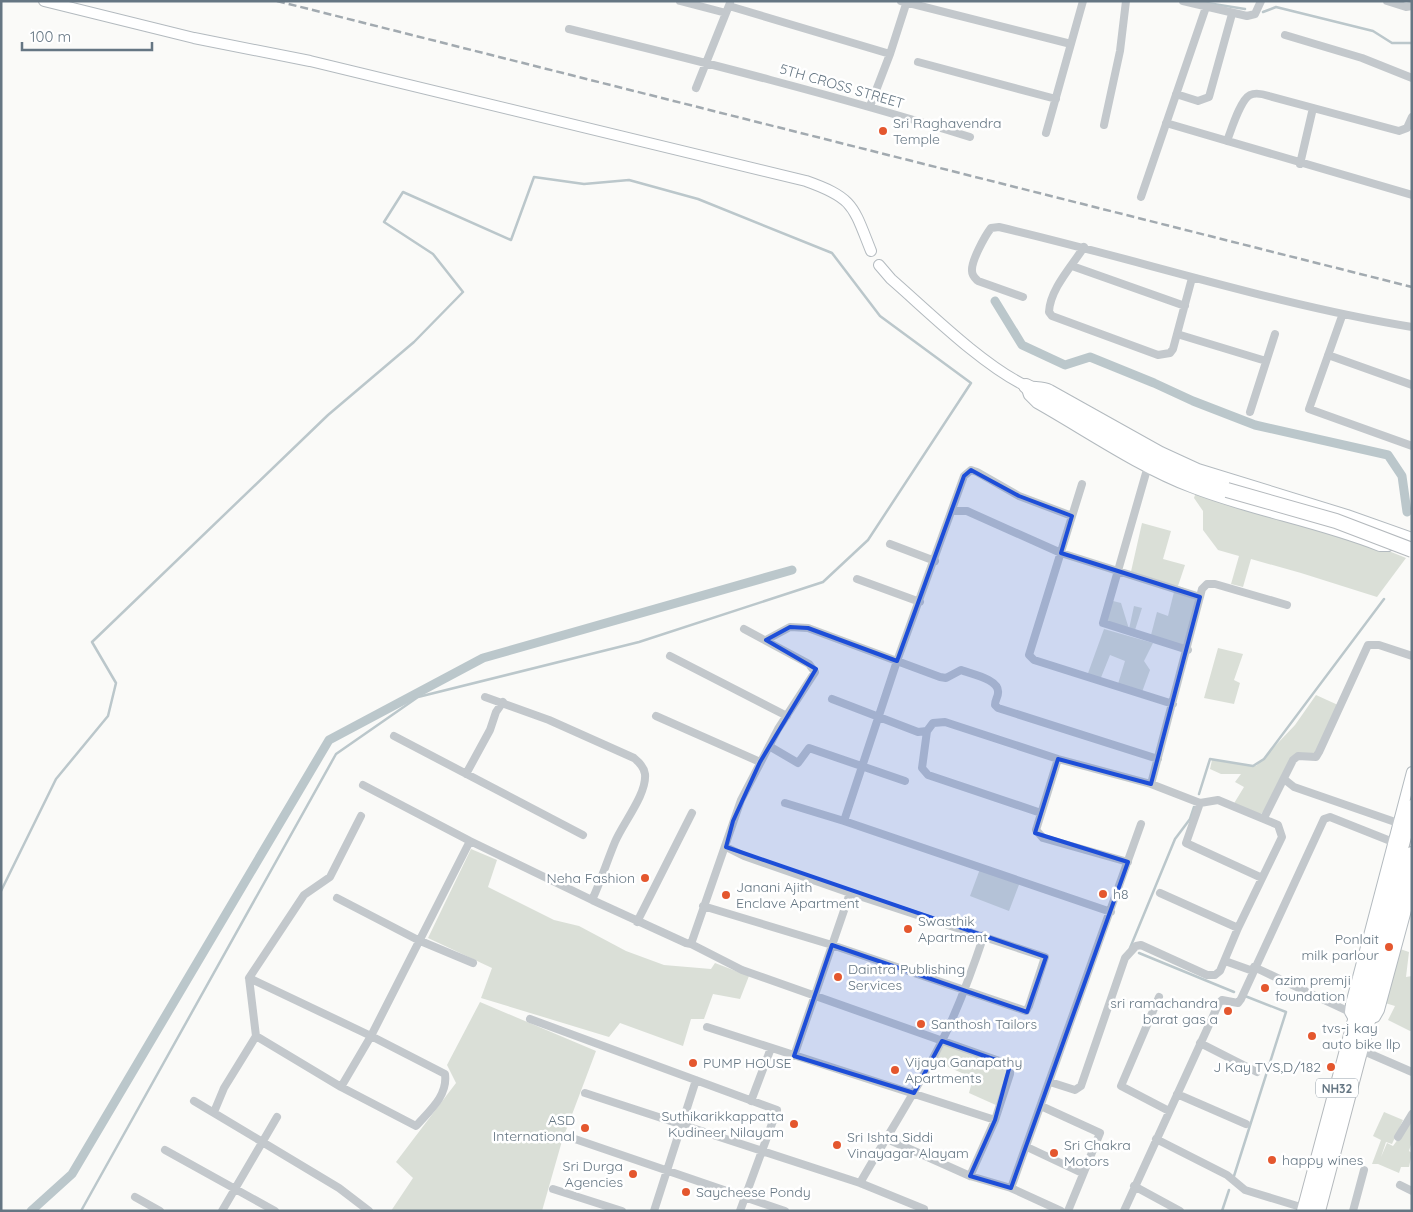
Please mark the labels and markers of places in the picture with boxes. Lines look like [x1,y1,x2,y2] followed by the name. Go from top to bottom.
[893,114,1002,148] place label: Sri Raghavendra Temple
[877,125,889,137] marker: Sri Raghavendra Temple
[546,869,635,887] place label: Neha Fashion
[639,872,651,884] marker: Neha Fashion
[736,878,860,912] place label: Janani Ajith Enclave Apartment
[1113,885,1129,903] place label: h8
[1097,888,1109,900] marker: h8
[720,889,732,901] marker: Janani Ajith Enclave Apartment
[918,912,988,946] place label: Swasthik Apartment
[902,923,914,935] marker: Swasthik Apartment
[1301,930,1380,964] place label: Ponlait milk parlour
[1383,941,1395,953] marker: Ponlait milk parlour
[848,960,965,994] place label: Daintra Publishing Services
[832,971,844,983] marker: Daintra Publishing Services
[1275,971,1351,1005] place label: azim premji foundation
[1259,982,1271,994] marker: azim premji foundation
[1110,994,1218,1028] place label: sri ramachandra barat gas a
[1222,1005,1234,1017] marker: sri ramachandra barat gas a
[931,1015,1037,1033] place label: Santhosh Tailors
[915,1018,927,1030] marker: Santhosh Tailors
[1322,1019,1401,1053] place label: tvs-j kay auto bike llp
[1306,1030,1318,1042] marker: tvs-j kay auto bike llp
[905,1053,1022,1087] place label: Vijaya Ganapathy Apartments
[703,1054,792,1072] place label: PUMP HOUSE
[687,1057,699,1069] marker: PUMP HOUSE
[1213,1058,1321,1076] place label: J Kay TVS,D/182
[1325,1061,1337,1073] marker: J Kay TVS,D/182
[889,1064,901,1076] marker: Vijaya Ganapathy Apartments
[661,1107,784,1141] place label: Suthikarikkappatta Kudineer Nilayam
[493,1111,575,1145] place label: ASD International
[788,1118,800,1130] marker: Suthikarikkappatta Kudineer Nilayam
[579,1122,591,1134] marker: ASD International
[847,1128,969,1162] place label: Sri Ishta Siddi Vinayagar Alayam
[1064,1136,1131,1170] place label: Sri Chakra Motors
[831,1139,843,1151] marker: Sri Ishta Siddi Vinayagar Alayam
[1048,1147,1060,1159] marker: Sri Chakra Motors
[1282,1151,1363,1169] place label: happy wines
[1266,1154,1278,1166] marker: happy wines
[563,1157,623,1191] place label: Sri Durga Agencies
[627,1168,639,1180] marker: Sri Durga Agencies
[696,1183,811,1201] place label: Saycheese Pondy
[680,1186,692,1198] marker: Saycheese Pondy

